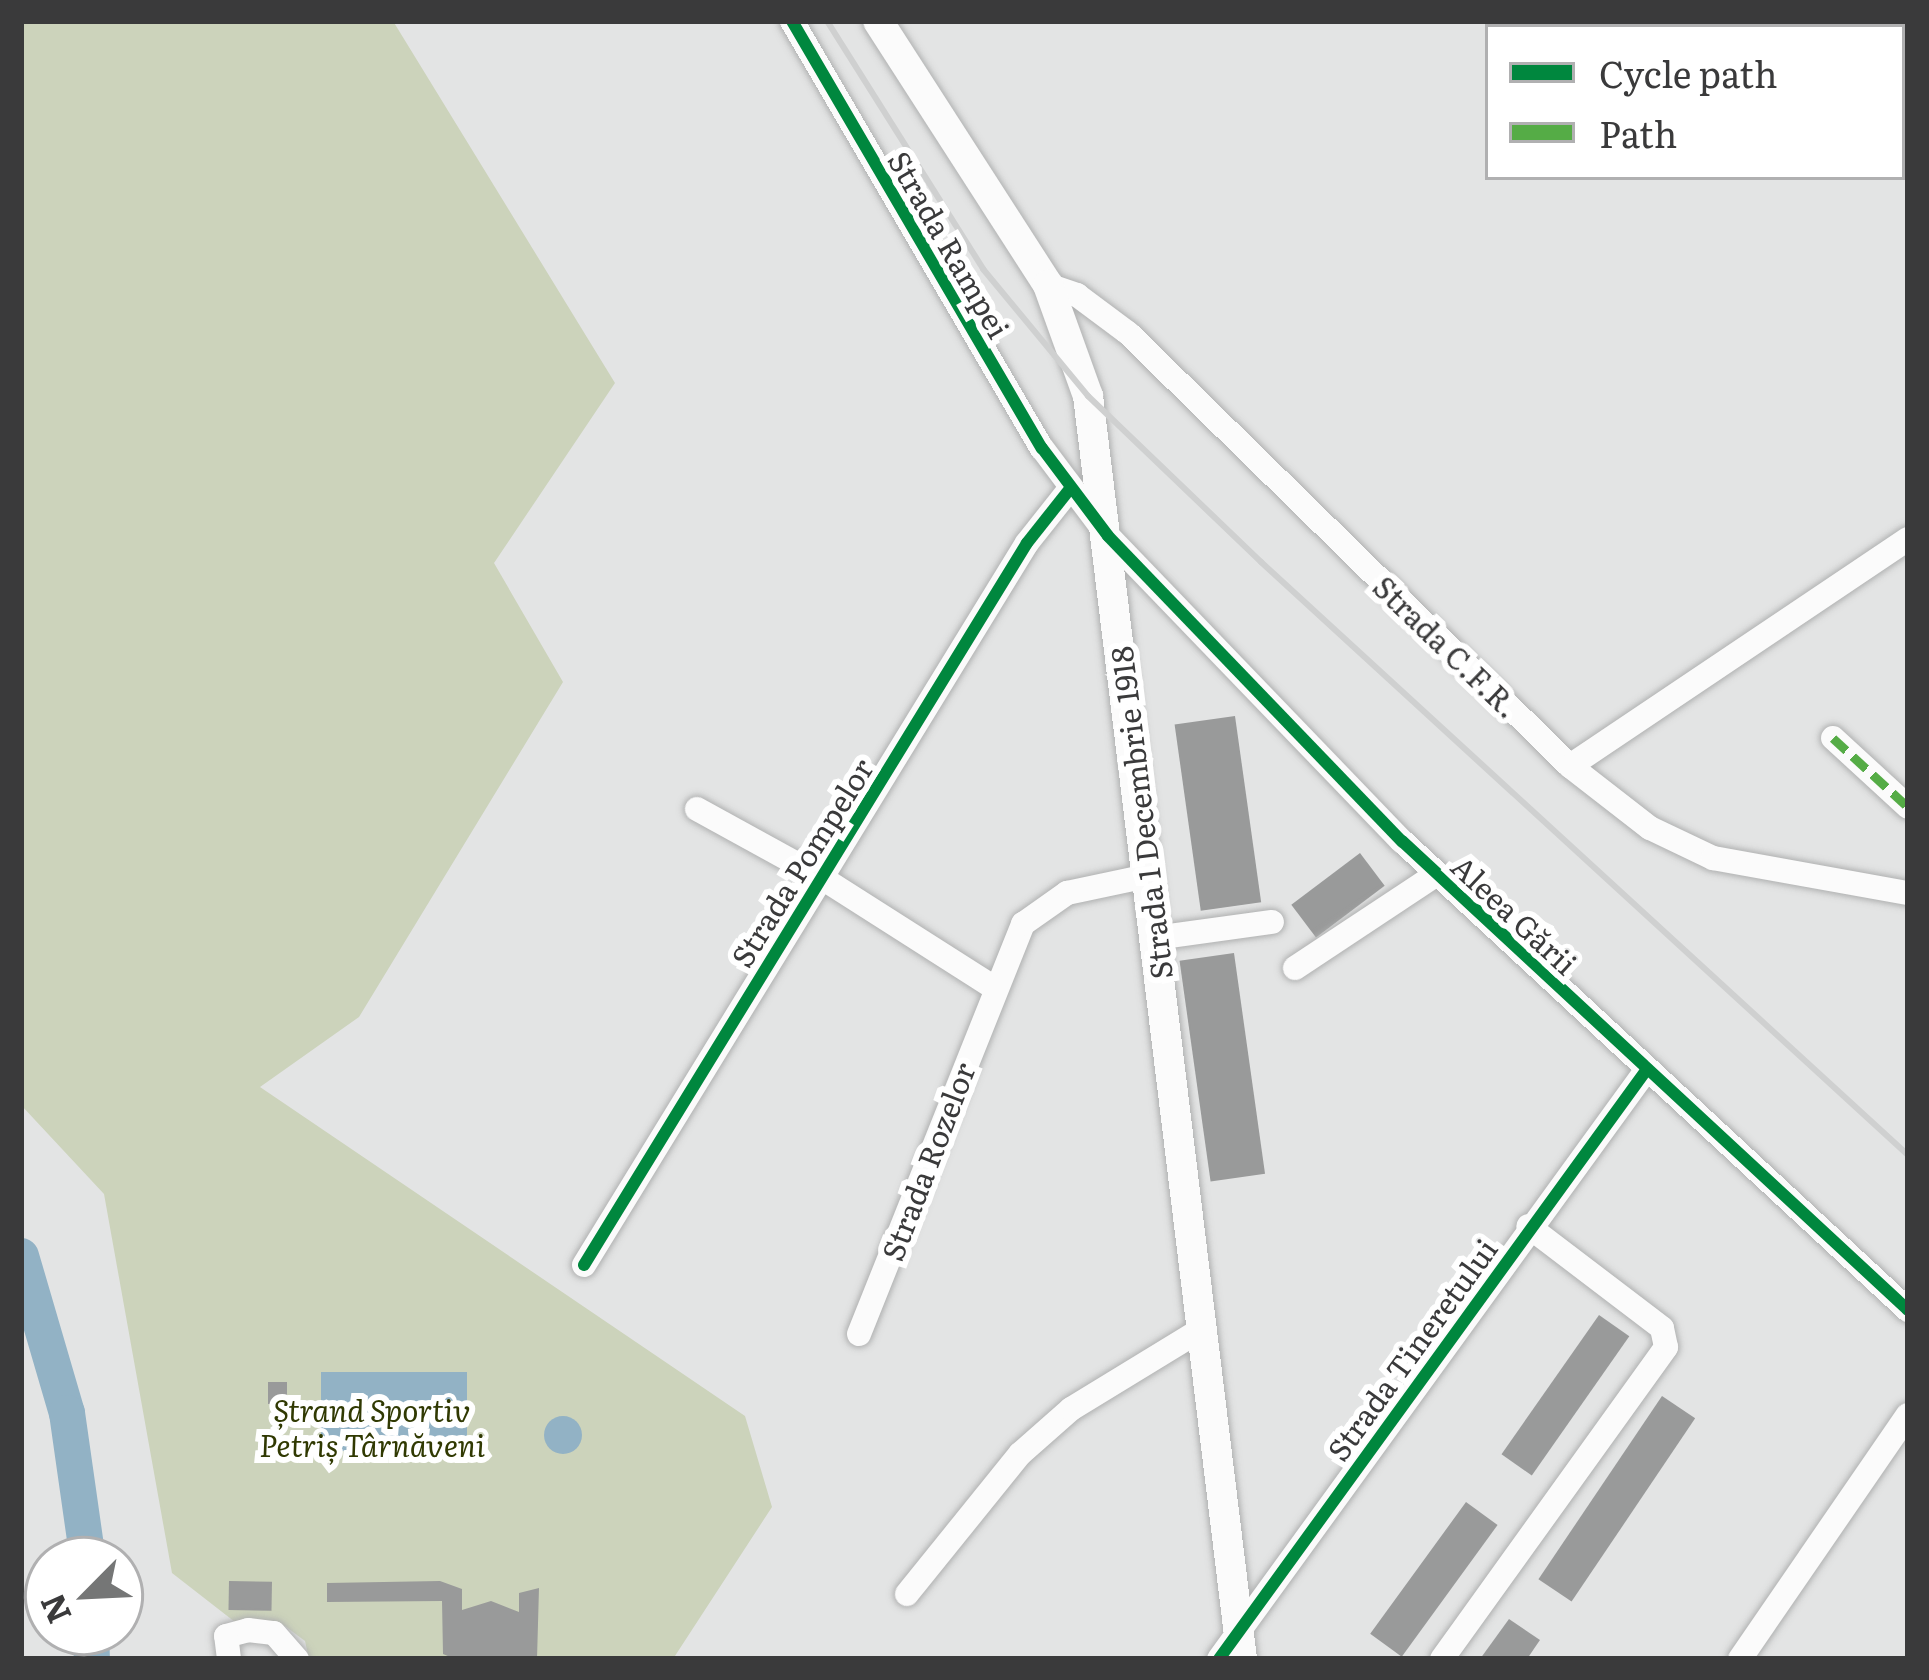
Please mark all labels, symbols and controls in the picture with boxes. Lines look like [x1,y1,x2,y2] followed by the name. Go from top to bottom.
[1485,24,1905,180] legend
[1599,46,1778,99] text: Cycle path
[1599,106,1677,159] text: Path
[882,144,1018,344] street label: Strada Rampei
[1367,568,1527,724] street label: Strada C.F.R.
[1102,644,1178,982] street label: Strada 1 Decembrie 1918
[722,751,880,973] street label: Strada Pompelor
[1445,847,1585,981] street label: Aleea Gării
[873,1057,981,1265] street label: Strada Rozelor
[1319,1231,1503,1467] street label: Strada Tineretului
[259,1391,485,1462] park label: Ștrand Sportiv Petriș Târnăveni
[24,1536,144,1656] north arrow
[25,1587,81,1632] text: N

